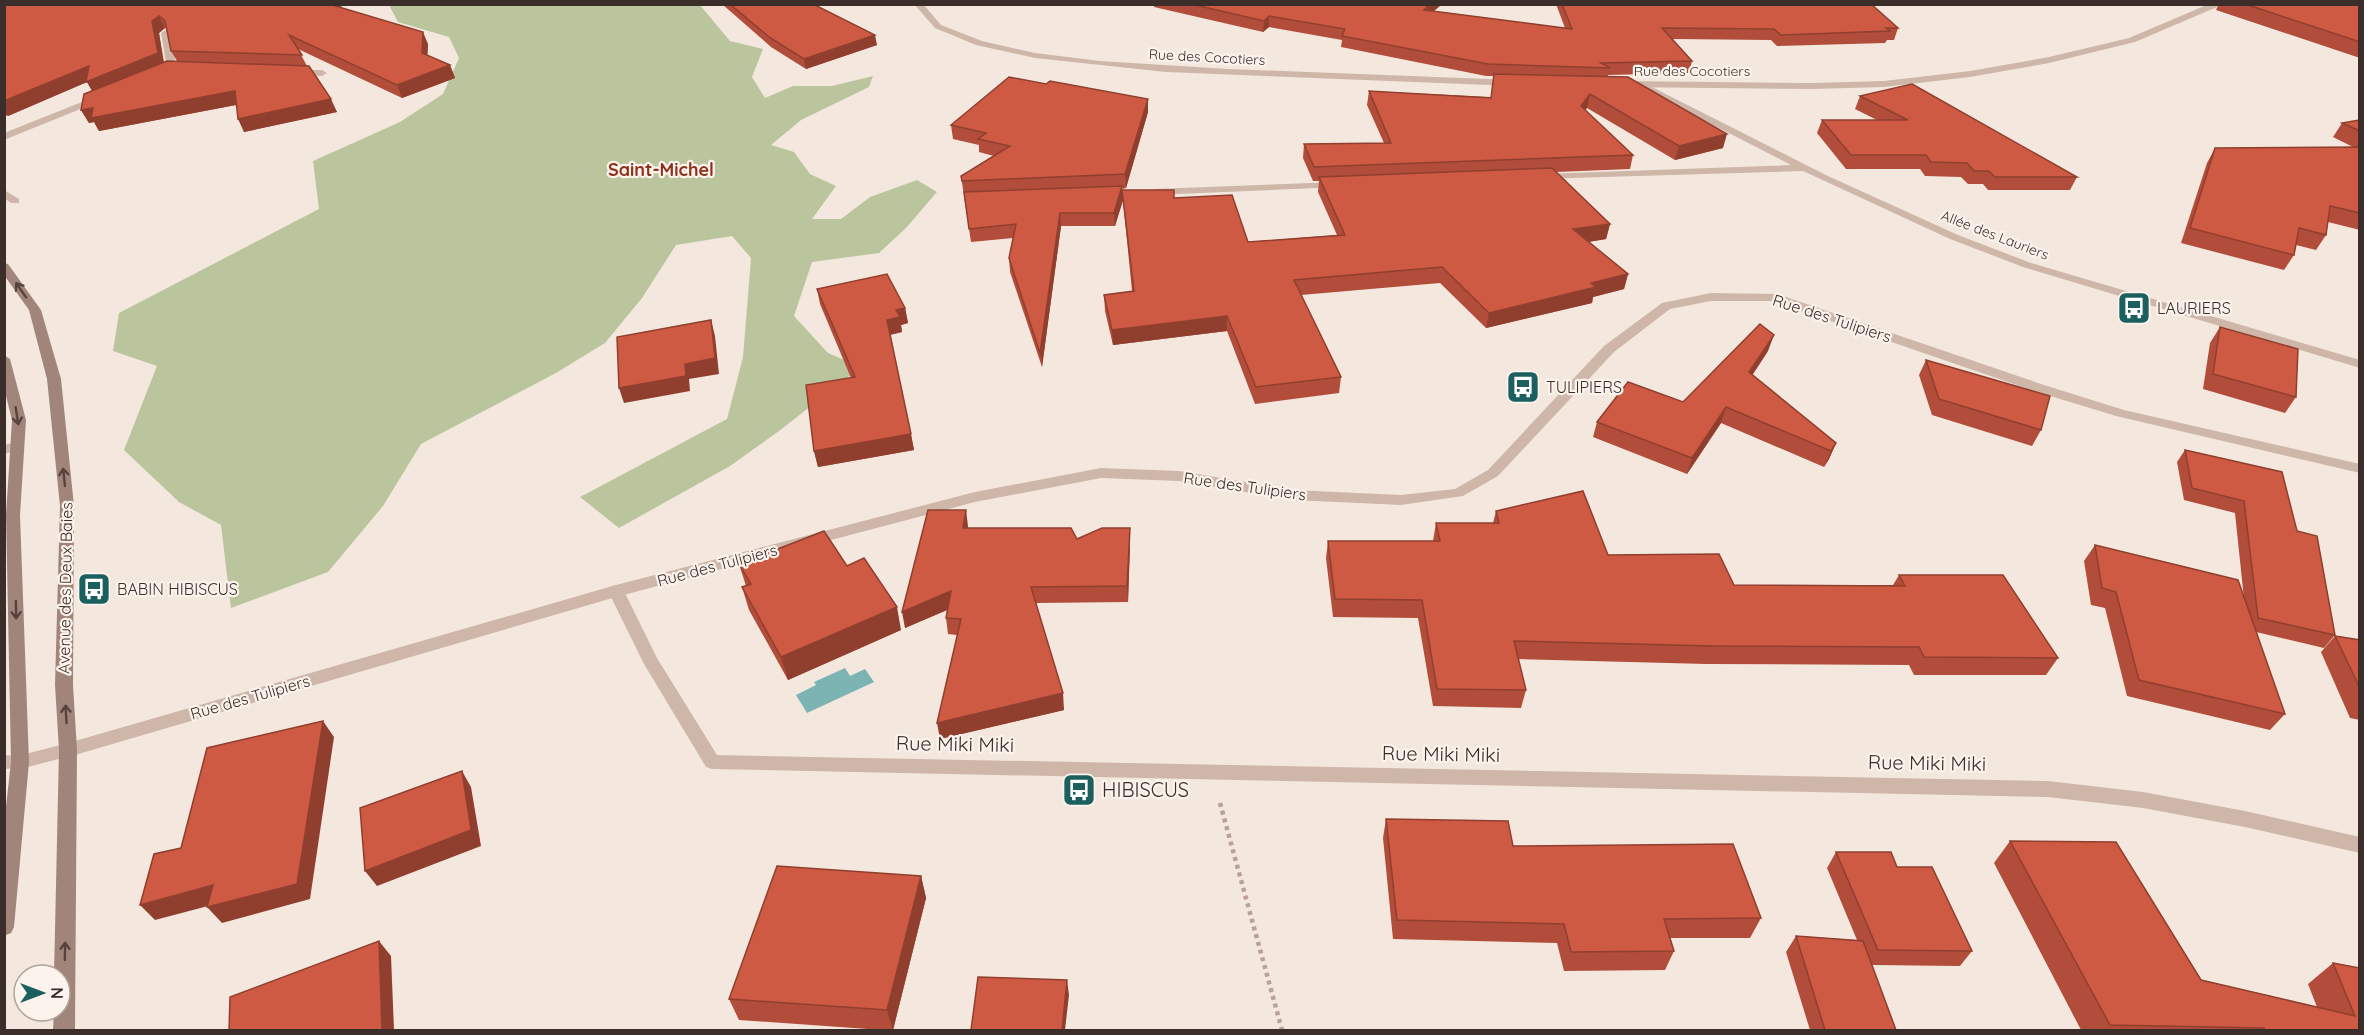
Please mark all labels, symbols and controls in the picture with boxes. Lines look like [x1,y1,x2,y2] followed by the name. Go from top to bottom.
[1148,45,1266,69] street label: Rue des Cocotiers
[1634,62,1750,80] street label: Rue des Cocotiers
[608,158,714,181] district label: Saint-Michel
[1939,206,2051,264] street label: Allée des Lauriers
[15,282,27,298] one-way arrow
[1770,289,1894,347] street label: Rue des Tulipiers
[2116,290,2152,326] bus stop icon: LAURIERS
[2157,298,2231,318] place label: LAURIERS
[1505,369,1541,405] bus stop icon: TULIPIERS
[1546,377,1622,397] place label: TULIPIERS
[11,405,22,425] one-way arrow
[58,468,69,488] one-way arrow
[1182,468,1308,504] street label: Rue des Tulipiers
[54,502,76,674] street label: Avenue des Deux Baies
[655,539,779,591] street label: Rue des Tulipiers
[76,571,112,607] bus stop icon: BABIN HIBISCUS
[117,579,238,599] place label: BABIN HIBISCUS
[10,600,21,620] one-way arrow
[188,670,312,724] street label: Rue des Tulipiers
[60,705,71,725] one-way arrow
[896,730,1014,757] street label: Rue Miki Miki
[1382,740,1500,767] street label: Rue Miki Miki
[1868,749,1986,776] street label: Rue Miki Miki
[1061,772,1097,808] bus stop icon: HIBISCUS
[1102,777,1189,802] place label: HIBISCUS
[59,942,71,962] one-way arrow
[12,963,72,1023] north arrow
[47,987,67,999] text: N

